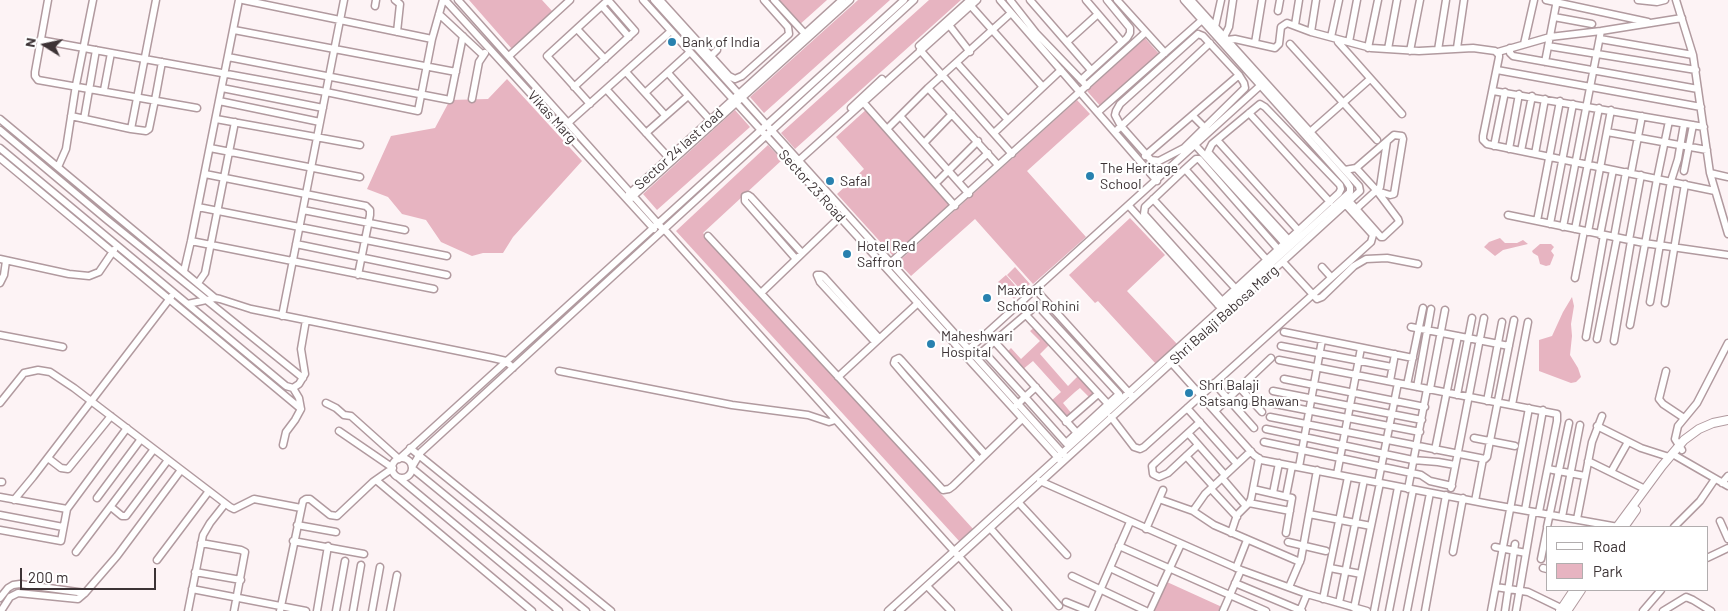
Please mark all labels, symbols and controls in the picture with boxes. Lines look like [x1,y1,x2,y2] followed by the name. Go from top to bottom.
[20,20,70,70] north arrow
[682,34,760,50] place label: Bank of India
[21,36,39,48] text: N
[666,36,678,48] marker: Bank of India
[524,87,580,147] street label: Vikas Marg
[631,105,727,193] street label: Sector 24 last road
[775,146,849,226] street label: Sector 23 Road
[1100,160,1178,192] place label: The Heritage School
[1084,170,1096,182] marker: The Heritage School
[840,173,870,189] place label: Safal
[824,175,836,187] marker: Safal
[857,238,916,270] place label: Hotel Red Saffron
[841,248,853,260] marker: Hotel Red Saffron
[1166,262,1282,368] street label: Shri Balaji Babosa Marg
[997,282,1080,314] place label: Maxfort School Rohini
[981,292,993,304] marker: Maxfort School Rohini
[941,328,1013,361] place label: Maheshwari Hospital
[925,338,937,350] marker: Maheshwari Hospital
[1199,377,1299,410] place label: Shri Balaji Satsang Bhawan
[1183,387,1195,399] marker: Shri Balaji Satsang Bhawan
[1546,526,1708,591] legend
[1593,537,1626,555] text: Road
[22,558,159,590] scale bar
[1593,562,1622,580] text: Park
[28,568,68,586] text: 200 m

